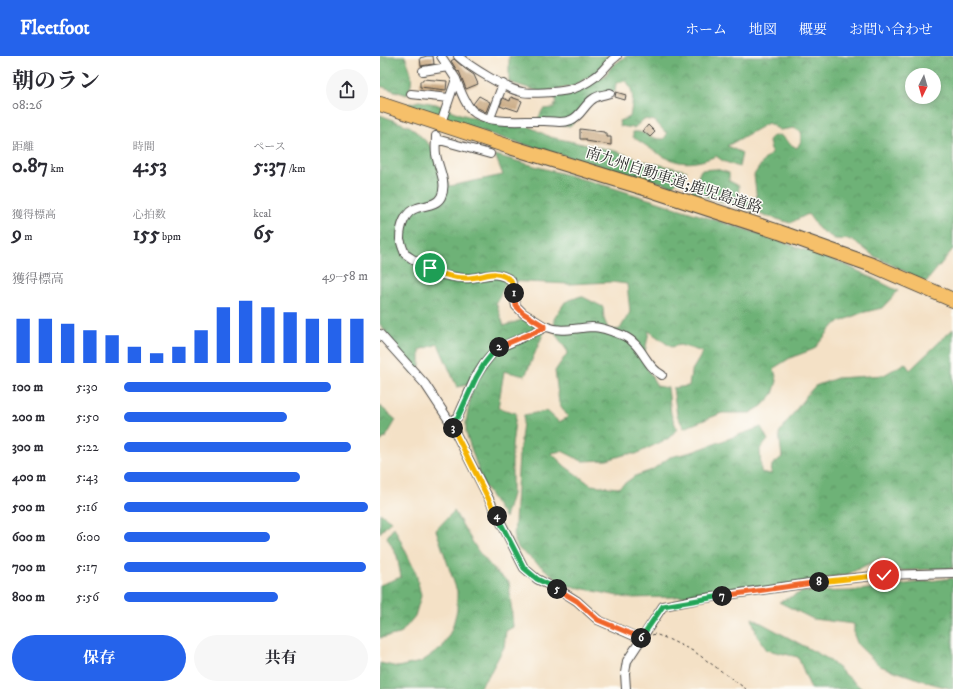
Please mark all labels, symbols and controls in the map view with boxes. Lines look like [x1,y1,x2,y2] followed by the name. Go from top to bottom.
[20,17,90,40] text: Fleetfoot
[685,21,727,39] text: ホーム
[749,21,777,39] text: 地図
[799,21,827,39] text: 概要
[849,21,933,39] text: お問い合わせ
[12,68,100,95] text: 朝のラン
[905,68,941,104] north arrow
[905,68,941,104] map controls
[326,69,368,111] button: share
[12,97,42,113] text: 08:26
[12,140,34,154] text: 距離
[133,140,155,154] text: 時間
[253,140,286,154] text: ペース
[583,143,764,218] street label: 南九州自動車道;鹿児島道路
[12,154,48,179] text: 0.87
[133,154,167,179] text: 4:53
[253,154,286,179] text: 5:37
[48,162,64,176] text: km
[286,162,306,176] text: /km
[253,207,271,221] text: kcal
[12,208,56,222] text: 獲得標高
[133,208,166,222] text: 心拍数
[253,221,274,246] text: 65
[12,222,22,247] text: 9
[133,222,160,247] text: 155
[22,230,33,244] text: m
[160,230,181,244] text: bpm
[413,251,447,285] pin
[419,257,441,279] icon: arrive
[322,268,368,284] text: 49–58 m
[12,271,64,287] text: 獲得標高
[504,283,524,303] pin: 1
[512,286,516,300] text: 1
[489,337,509,357] pin: 2
[496,340,502,354] text: 2
[12,379,43,395] text: 100 m
[76,379,98,395] text: 5:30
[12,409,45,425] text: 200 m
[76,409,99,425] text: 5:50
[443,418,463,438] pin: 3
[451,421,455,435] text: 3
[12,439,43,455] text: 300 m
[76,439,99,455] text: 5:22
[12,469,46,485] text: 400 m
[76,469,98,485] text: 5:43
[12,499,45,515] text: 500 m
[76,499,97,515] text: 5:16
[487,506,507,526] pin: 4
[494,509,500,523] text: 4
[12,529,45,545] text: 600 m
[76,529,100,545] text: 6:00
[867,558,901,592] pin
[12,559,45,575] text: 700 m
[76,559,97,575] text: 5:17
[873,564,895,586] icon: check
[809,572,829,592] pin: 8
[816,575,822,589] text: 8
[547,579,567,599] pin: 5
[554,582,560,596] text: 5
[712,586,732,606] pin: 7
[12,589,45,605] text: 800 m
[76,589,99,605] text: 5:56
[719,589,725,603] text: 7
[631,628,651,648] pin: 6
[638,631,644,645] text: 6
[12,635,186,681] button: 保存
[194,635,368,681] button: 共有

